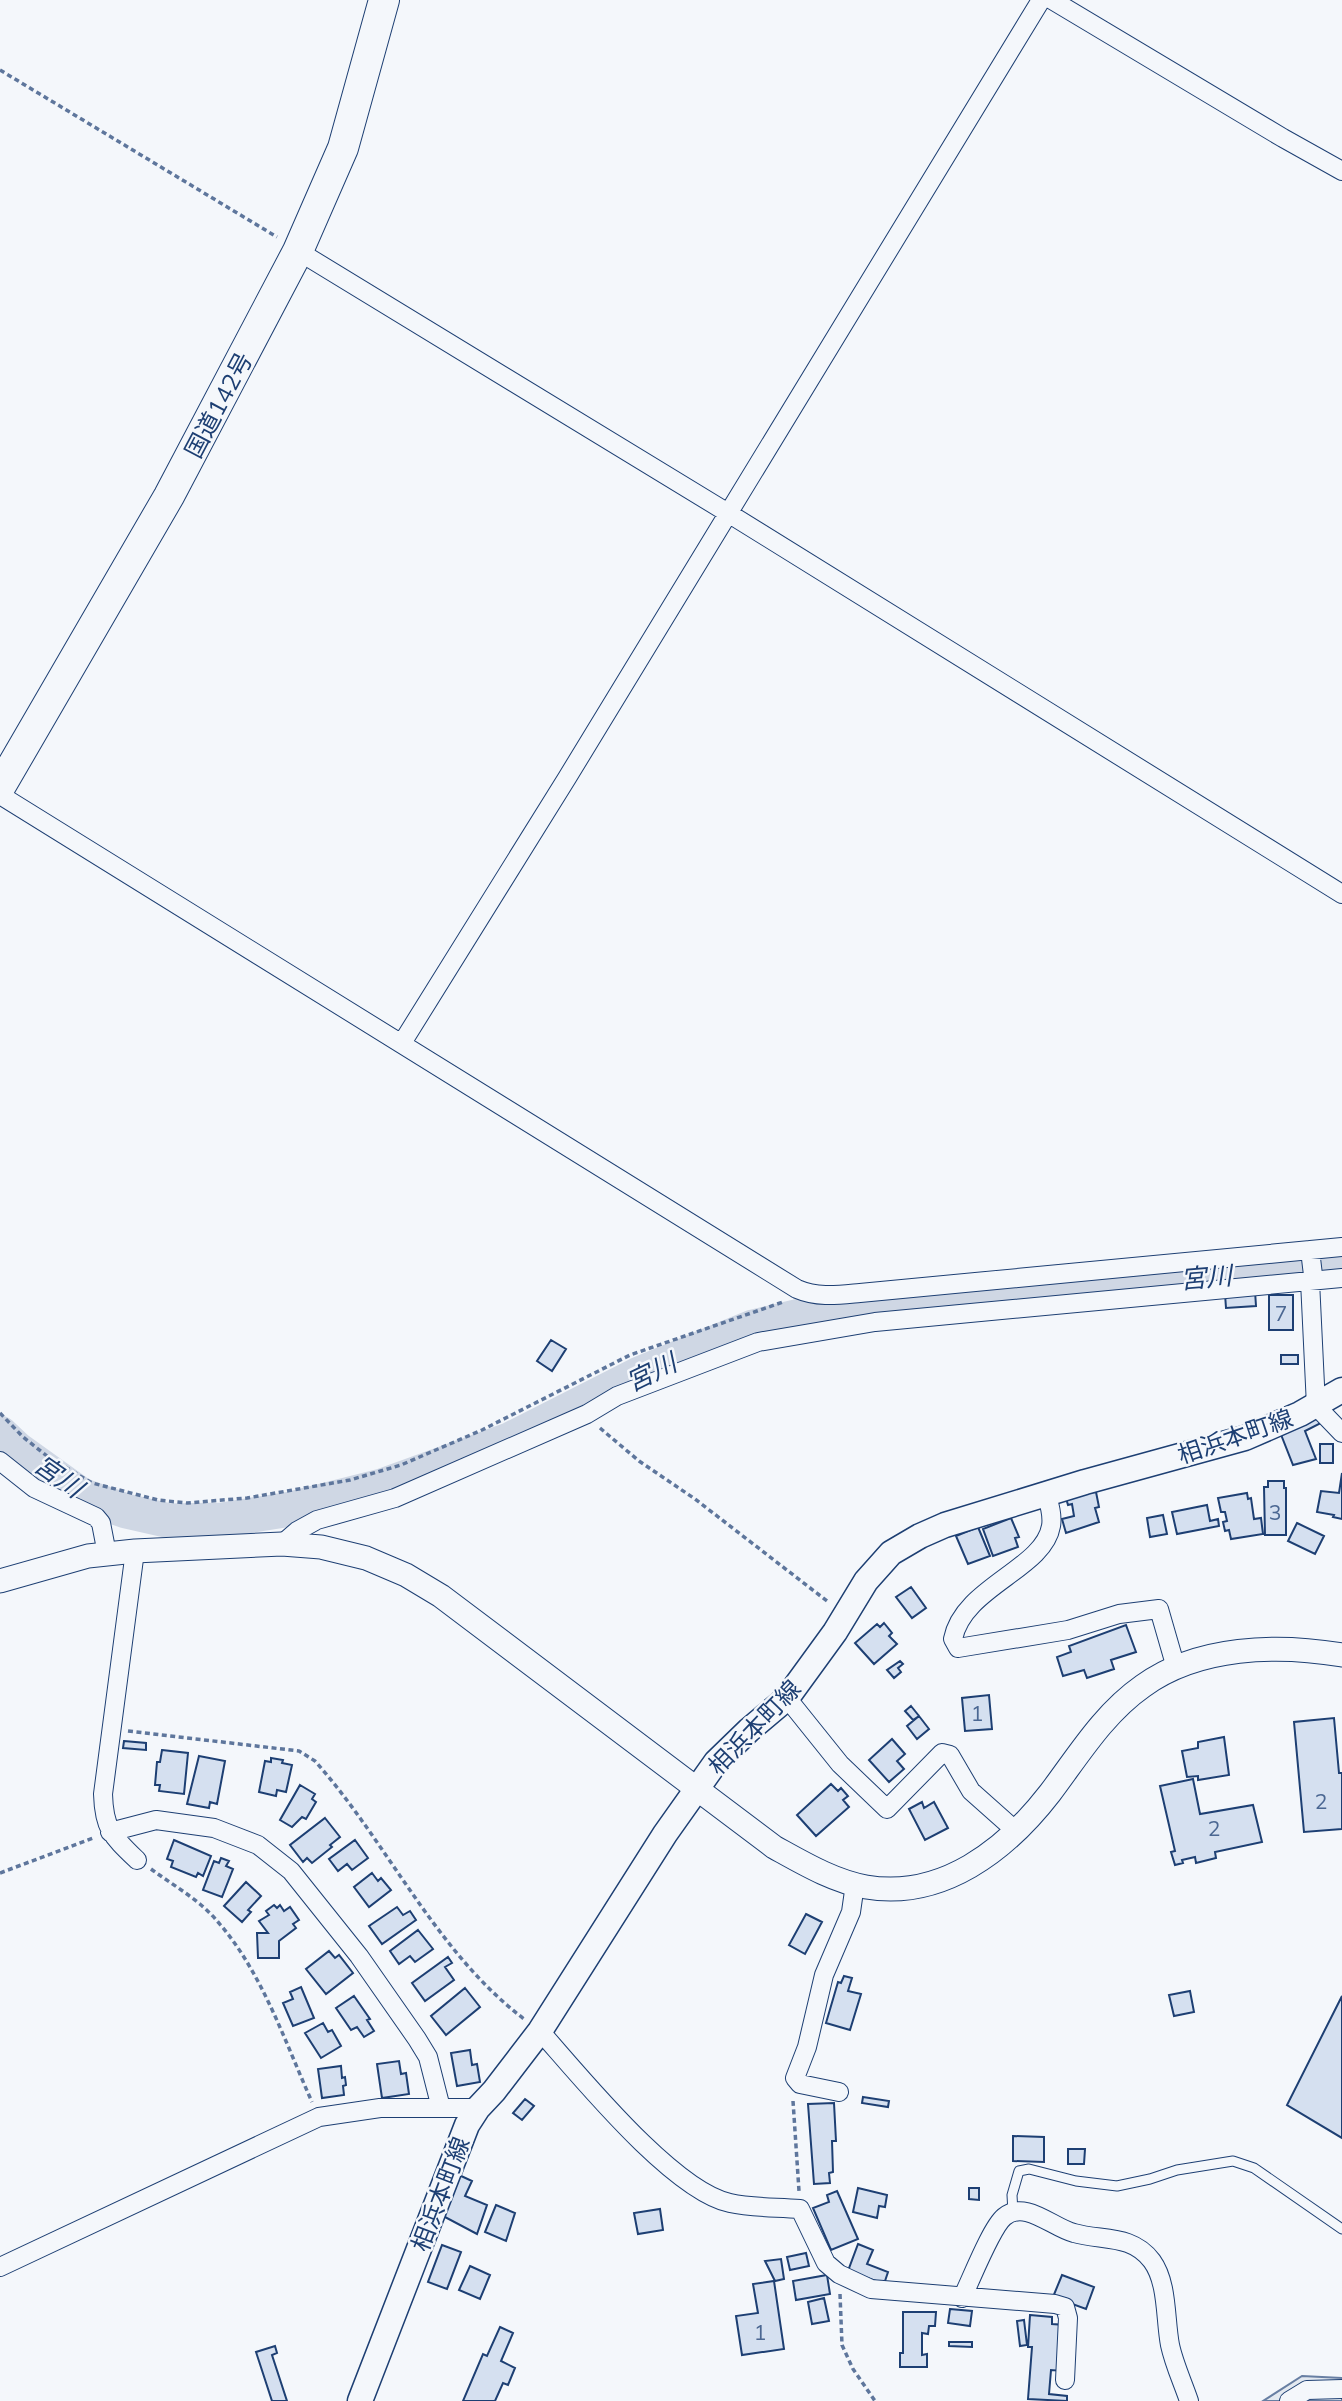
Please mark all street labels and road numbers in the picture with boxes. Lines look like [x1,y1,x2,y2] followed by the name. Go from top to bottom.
[178,347,258,463] street label: 国道142号
[1173,1402,1297,1470] street label: 相浜本町線
[702,1673,806,1781] street label: 相浜本町線
[404,2133,476,2255] street label: 相浜本町線

